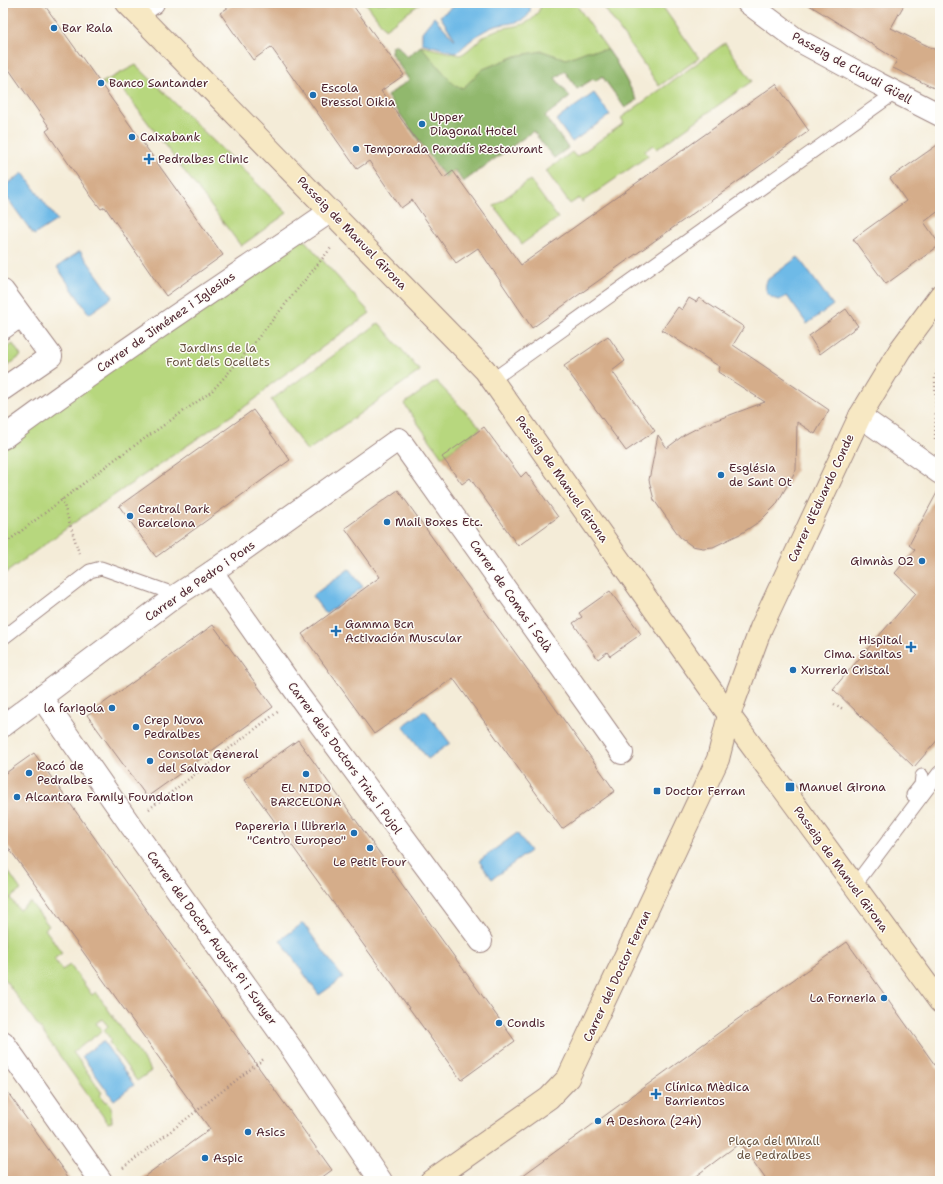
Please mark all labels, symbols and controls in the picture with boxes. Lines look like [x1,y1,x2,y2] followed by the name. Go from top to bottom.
[62,20,113,36] place label: Bar Rala
[49,23,59,33] marker: Bar Rala
[789,28,915,108] street label: Passeig de Claudi Güell
[109,75,209,91] place label: Banco Santander
[96,78,106,88] marker: Banco Santander
[321,80,396,110] place label: Escola Bressol Oikia
[308,90,318,100] marker: Escola Bressol Oikia
[430,109,517,139] place label: Upper Diagonal Hotel
[417,119,427,129] marker: Upper Diagonal Hotel
[140,129,200,145] place label: Caixabank
[127,132,137,142] marker: Caixabank
[364,141,543,157] place label: Temporada Paradís Restaurant
[351,144,361,154] marker: Temporada Paradís Restaurant
[158,151,249,167] place label: Pedralbes Clinic
[143,153,155,165] marker: Pedralbes Clinic
[294,173,411,294] street label: Passeig de Manuel Girona
[94,268,238,376] street label: Carrer de Jiménez i Iglesias
[166,340,270,370] park label: Jardins de la Font dels Ocellets
[512,412,612,546] street label: Passeig de Manuel Girona
[784,431,858,565] street label: Carrer d'Eduardo Conde
[729,460,792,490] place label: Església de Sant Ot
[716,470,726,480] marker: Església de Sant Ot
[138,501,210,531] place label: Central Park Barcelona
[125,511,135,521] marker: Central Park Barcelona
[395,514,483,530] place label: Mail Boxes Etc.
[382,517,392,527] marker: Mail Boxes Etc.
[142,537,258,625] street label: Carrer de Pedro i Pons
[466,537,556,656] street label: Carrer de Comas i Solà
[850,553,914,569] place label: Gimnàs O2
[917,556,927,566] marker: Gimnàs O2
[345,616,462,646] place label: Gamma Bcn Activación Muscular
[330,625,342,637] marker: Gamma Bcn Activación Muscular
[824,632,902,662] place label: Hispital Cima. Sanitas
[905,641,917,653] marker: Hispital Cima. Sanitas
[801,662,890,678] place label: Xurreria Cristal
[788,665,798,675] marker: Xurreria Cristal
[284,679,406,838] street label: Carrer dels Doctors Trias i Pujol
[44,700,105,716] place label: la farigola
[107,703,117,713] marker: la farigola
[144,712,204,742] place label: Crep Nova Pedralbes
[131,722,141,732] marker: Crep Nova Pedralbes
[158,746,259,776] place label: Consolat General del Salvador
[145,756,155,766] marker: Consolat General del Salvador
[37,758,93,788] place label: Racó de Pedralbes
[24,768,34,778] marker: Racó de Pedralbes
[301,769,311,779] marker: EL NIDO BARCELONA
[799,779,886,795] place label: Manuel Girona
[271,780,342,810] place label: EL NIDO BARCELONA
[784,781,796,793] marker: Manuel Girona
[665,783,745,799] place label: Doctor Ferran
[652,786,662,796] marker: Doctor Ferran
[25,789,193,805] place label: Alcantara Family Foundation
[12,792,22,802] marker: Alcantara Family Foundation
[790,803,892,935] street label: Passeig de Manuel Girona
[235,818,347,848] place label: Papereria i llibreria "Centro Europeo"
[349,828,359,838] marker: Papereria i llibreria "Centro Europeo"
[365,843,375,853] marker: Le Petit Four
[143,848,281,1029] street label: Carrer del Doctor August Pi i Sunyer
[333,854,407,870] place label: Le Petit Four
[579,908,655,1044] street label: Carrer del Doctor Ferran
[810,990,877,1006] place label: La Forneria
[879,993,889,1003] marker: La Forneria
[507,1015,545,1031] place label: Condis
[494,1018,504,1028] marker: Condis
[665,1079,750,1109] place label: Clínica Mèdica Barrientos
[650,1088,662,1100] marker: Clínica Mèdica Barrientos
[606,1113,702,1129] place label: A Deshora (24h)
[593,1116,603,1126] marker: A Deshora (24h)
[256,1124,285,1140] place label: Asics
[243,1127,253,1137] marker: Asics
[728,1133,820,1163] park label: Plaça del Mirall de Pedralbes
[213,1150,243,1166] place label: Aspic
[200,1153,210,1163] marker: Aspic

